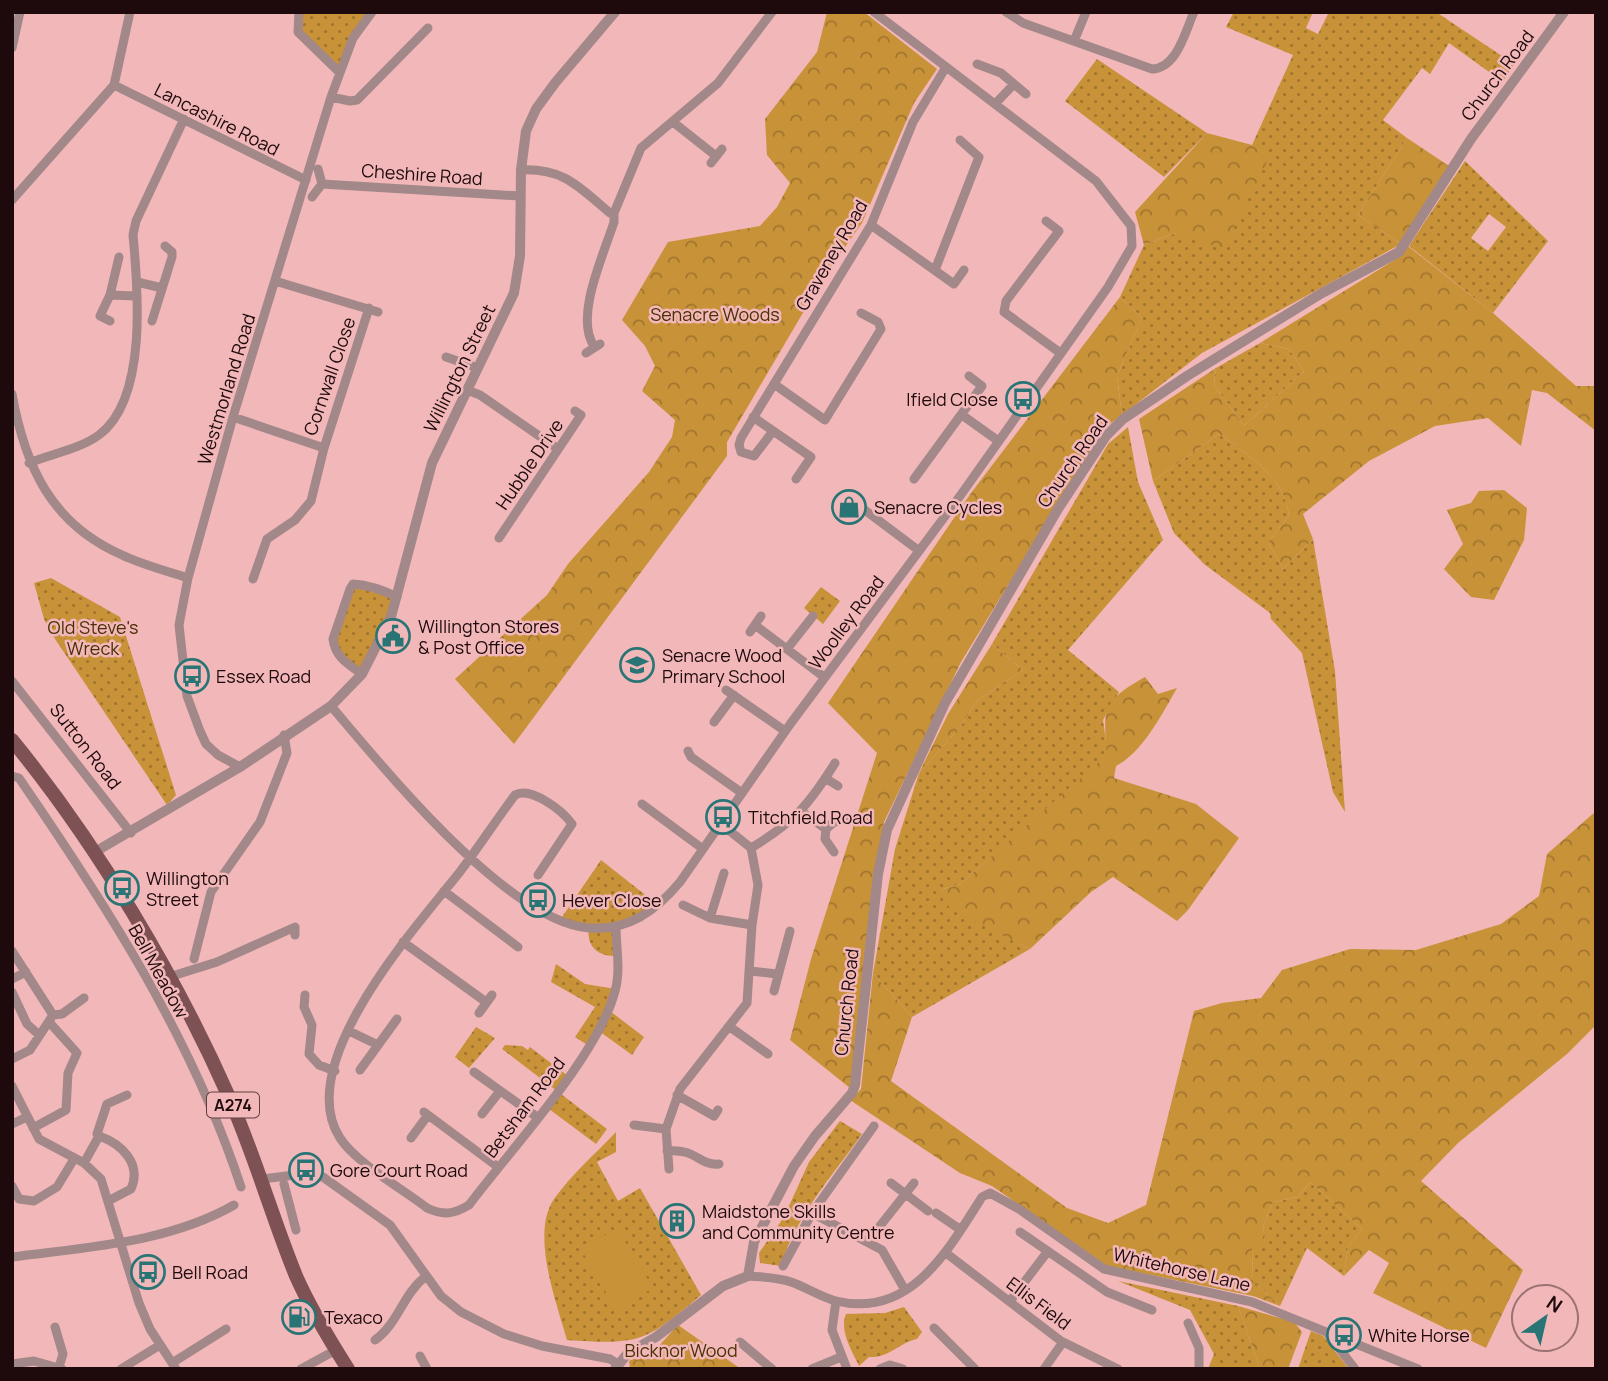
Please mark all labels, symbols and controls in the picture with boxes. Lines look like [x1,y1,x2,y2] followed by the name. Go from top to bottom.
[1455,25,1539,125] street label: Church Road
[150,77,284,161] street label: Lancashire Road
[361,158,483,190] street label: Cheshire Road
[790,195,872,315] street label: Graveney Road
[418,300,500,436] street label: Willington Street
[650,302,780,326] park label: Senacre Woods
[192,310,260,468] street label: Westmorland Road
[298,314,360,438] street label: Cornwall Close
[1004,380,1042,418] bus stop icon: Ifield Close
[906,387,998,411] place label: Ifield Close
[1031,410,1113,512] street label: Church Road
[490,414,568,514] street label: Hubble Drive
[830,488,868,526] shop icon: Senacre Cycles
[874,495,1002,519] place label: Senacre Cycles
[803,570,889,674] street label: Woolley Road
[418,614,559,659] place label: Willington Stores & Post Office
[48,615,138,660] park label: Old Steve's Wreck
[374,617,412,655] public building icon: Willington Stores & Post Office
[662,643,786,688] place label: Senacre Wood Primary School
[618,646,656,684] school or university icon: Senacre Wood Primary School
[173,657,211,695] bus stop icon: Essex Road
[216,664,311,688] place label: Essex Road
[45,698,127,794] street label: Sutton Road
[704,798,742,836] bus stop icon: Titchfield Road
[748,805,873,829] place label: Titchfield Road
[146,866,229,911] place label: Willington Street
[103,869,141,907] bus stop icon: Willington Street
[519,881,557,919] bus stop icon: Hever Close
[562,888,662,912] place label: Hever Close
[123,920,195,1022] street label: Bell Meadow
[828,947,864,1057] street label: Church Road
[478,1052,570,1162] street label: Betsham Road
[207,1092,259,1118] road number: A274
[287,1151,325,1189] bus stop icon: Gore Court Road
[330,1158,468,1182] place label: Gore Court Road
[702,1199,894,1244] place label: Maidstone Skills and Community Centre
[658,1202,696,1240] building icon: Maidstone Skills and Community Centre
[1111,1242,1253,1296] street label: Whitehorse Lane
[129,1253,167,1291] bus stop icon: Bell Road
[172,1260,248,1284] place label: Bell Road
[1002,1271,1076,1335] street label: Ellis Field
[1510,1283,1580,1353] north arrow
[1542,1289,1567,1319] text: N
[280,1298,318,1336] fuel station icon: Texaco
[324,1305,383,1329] place label: Texaco
[1325,1316,1363,1354] bus stop icon: White Horse
[1368,1323,1470,1347] place label: White Horse
[624,1338,738,1362] park label: Bicknor Wood

